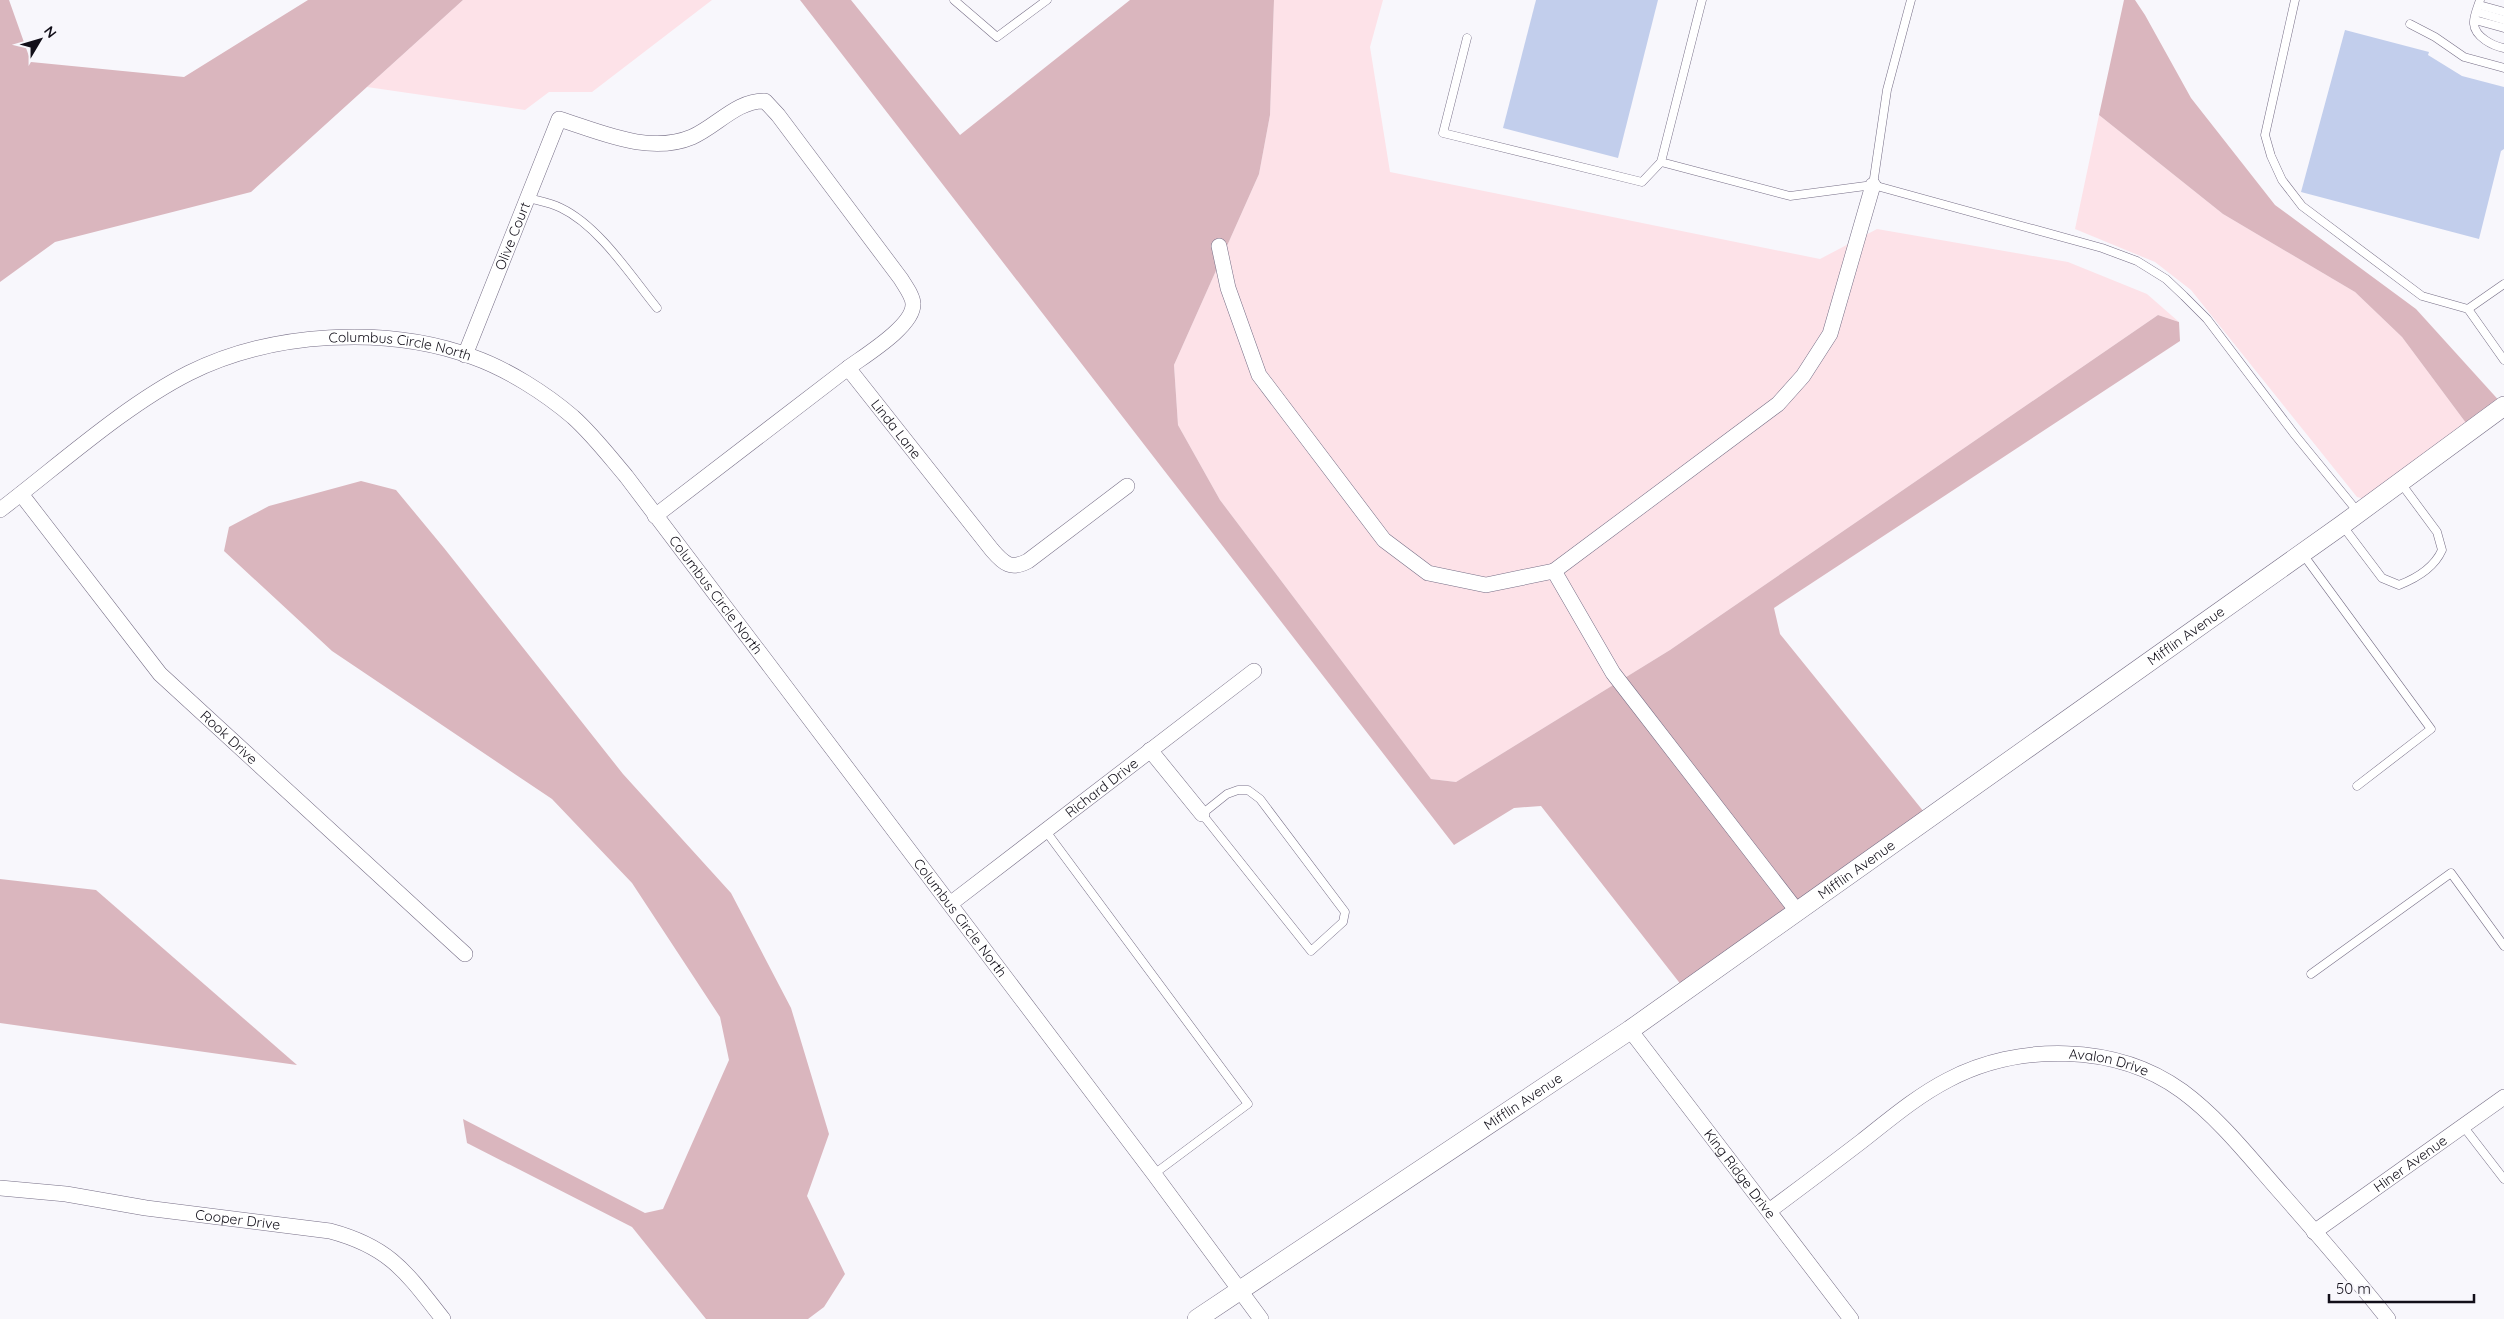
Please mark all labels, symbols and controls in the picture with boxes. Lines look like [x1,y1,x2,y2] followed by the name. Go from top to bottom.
[15,15,65,65] north arrow
[40,22,61,42] text: N
[491,199,534,273] street label: Olive Court
[328,328,474,365] street label: Columbus Circle North
[867,395,925,463] street label: Linda Lane
[665,532,767,658] street label: Columbus Circle North
[2144,602,2228,669] street label: Mifflin Avenue
[197,707,261,768] street label: Rook Drive
[1062,754,1142,821] street label: Richard Drive
[1814,836,1899,903] street label: Mifflin Avenue
[909,855,1011,981] street label: Columbus Circle North
[2068,1045,2152,1080] street label: Avalon Drive
[1480,1069,1566,1134] street label: Mifflin Avenue
[1700,1125,1780,1222] street label: King Ridge Drive
[2370,1131,2451,1196] street label: Hiner Avenue
[194,1205,281,1234] street label: Cooper Drive
[2329,1272,2474,1304] scale bar
[2336,1279,2371,1298] text: 50 m

